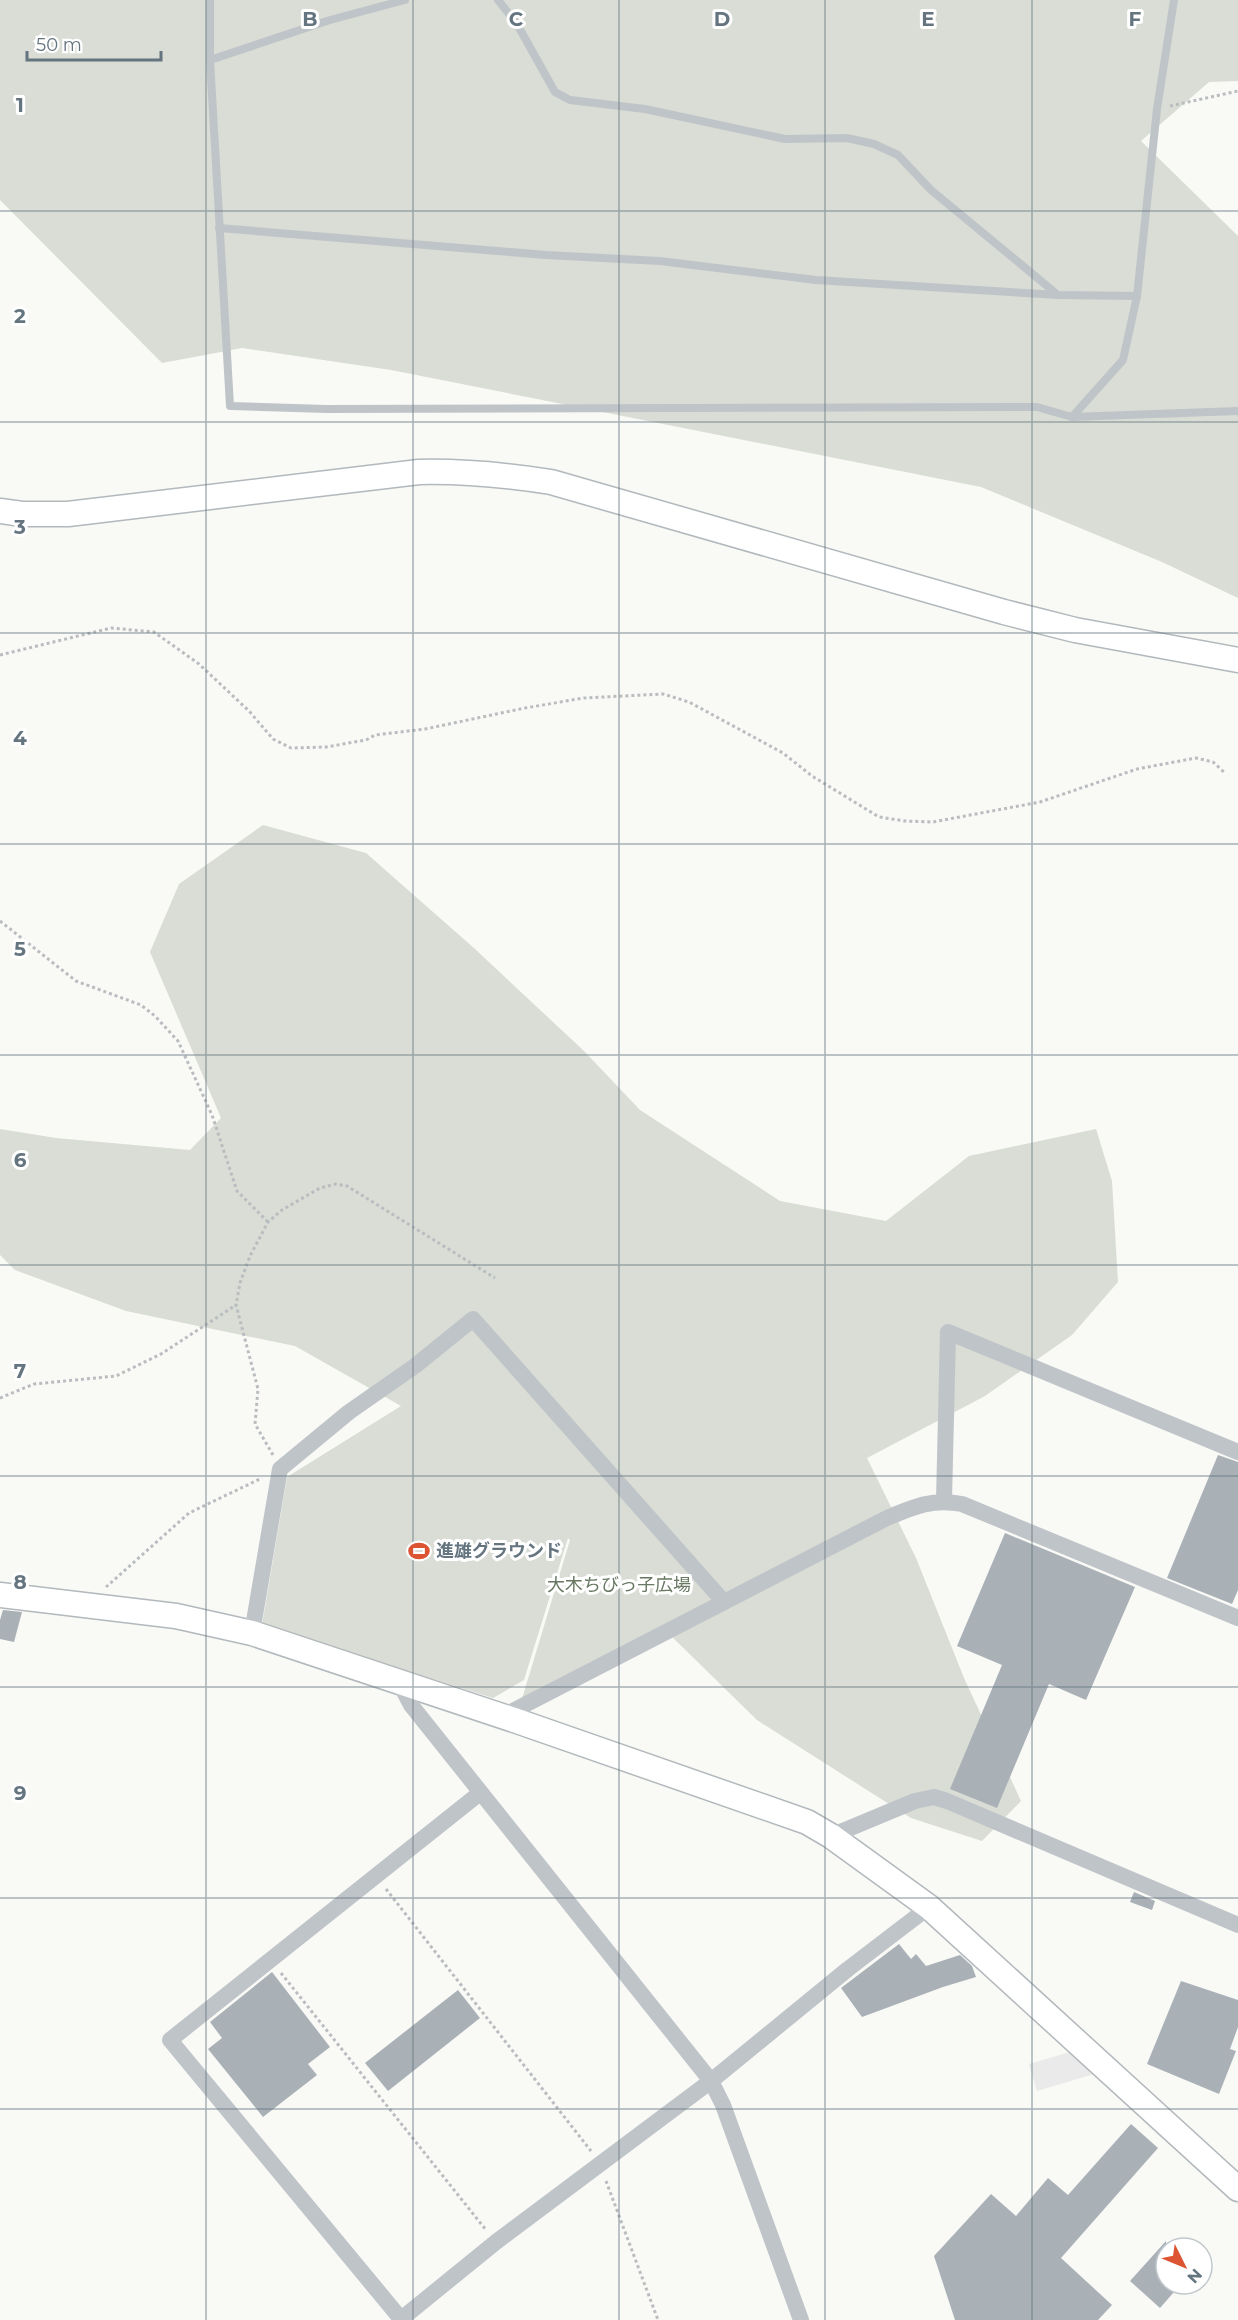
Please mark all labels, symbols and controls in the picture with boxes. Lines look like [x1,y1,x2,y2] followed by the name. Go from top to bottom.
[302,7,318,31] text: B
[509,7,524,31] text: C
[714,7,730,31] text: D
[921,7,935,31] text: E
[1129,7,1142,31] text: F
[27,24,160,62] scale bar
[36,34,82,56] text: 50 m
[16,93,24,117] text: 1
[14,304,26,328] text: 2
[13,515,26,539] text: 3
[13,726,27,750] text: 4
[14,937,26,961] text: 5
[14,1148,27,1172] text: 6
[14,1359,26,1383] text: 7
[407,1539,431,1563] sports icon: 進雄グラウンド
[436,1540,562,1562] place label: 進雄グラウンド
[13,1570,27,1594] text: 8
[547,1574,691,1596] park label: 大木ちびっ子広場
[14,1781,26,1805] text: 9
[1154,2236,1214,2296] north arrow
[1183,2265,1206,2287] text: N

